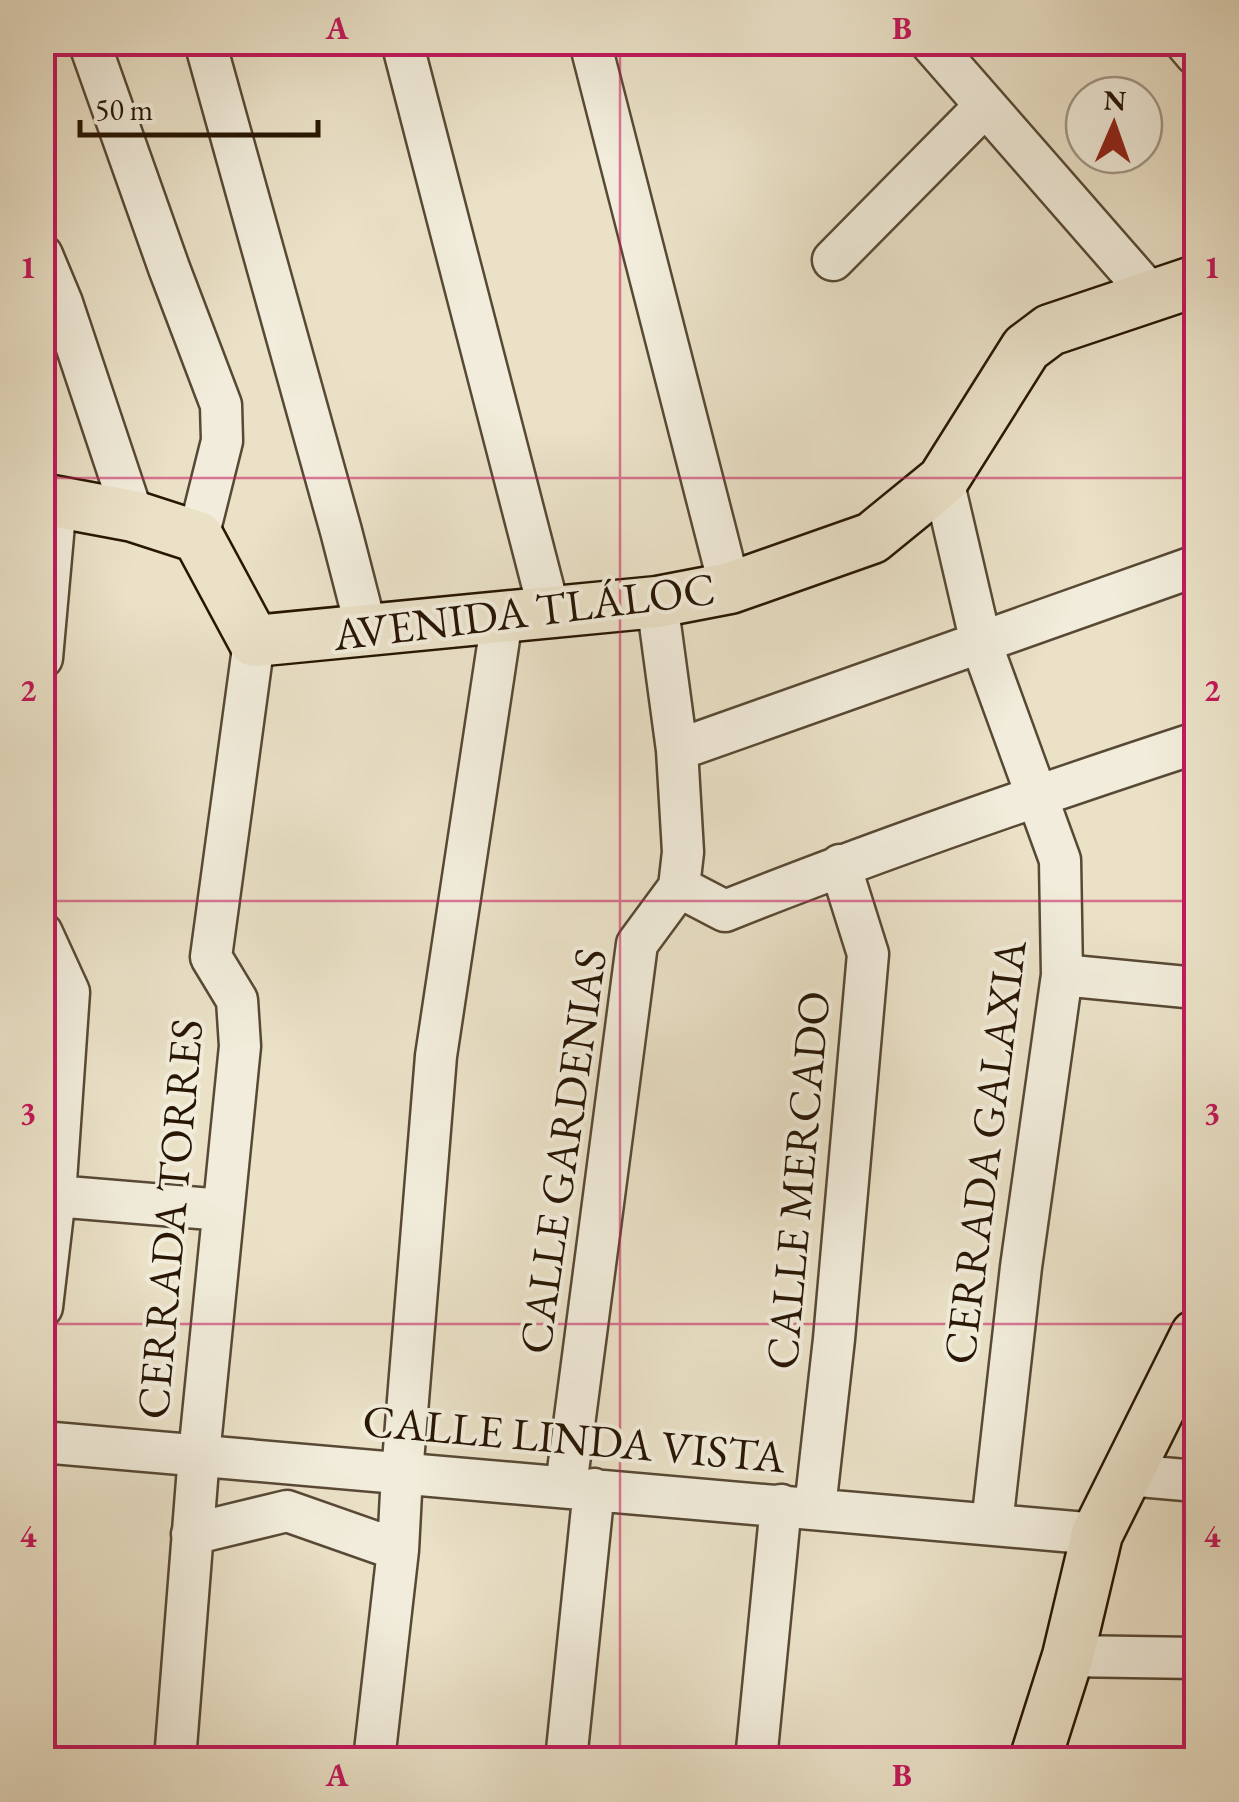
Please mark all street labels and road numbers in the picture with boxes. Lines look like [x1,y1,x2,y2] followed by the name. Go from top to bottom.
[329,559,718,663] street label: AVENIDA TLÁLOC
[929,936,1039,1367] street label: CERRADA GALAXIA
[505,945,619,1357] street label: CALLE GARDENIAS
[752,988,842,1372] street label: CALLE MERCADO
[123,1017,215,1421] street label: CERRADA TORRES
[360,1391,789,1485] street label: CALLE LINDA VISTA

